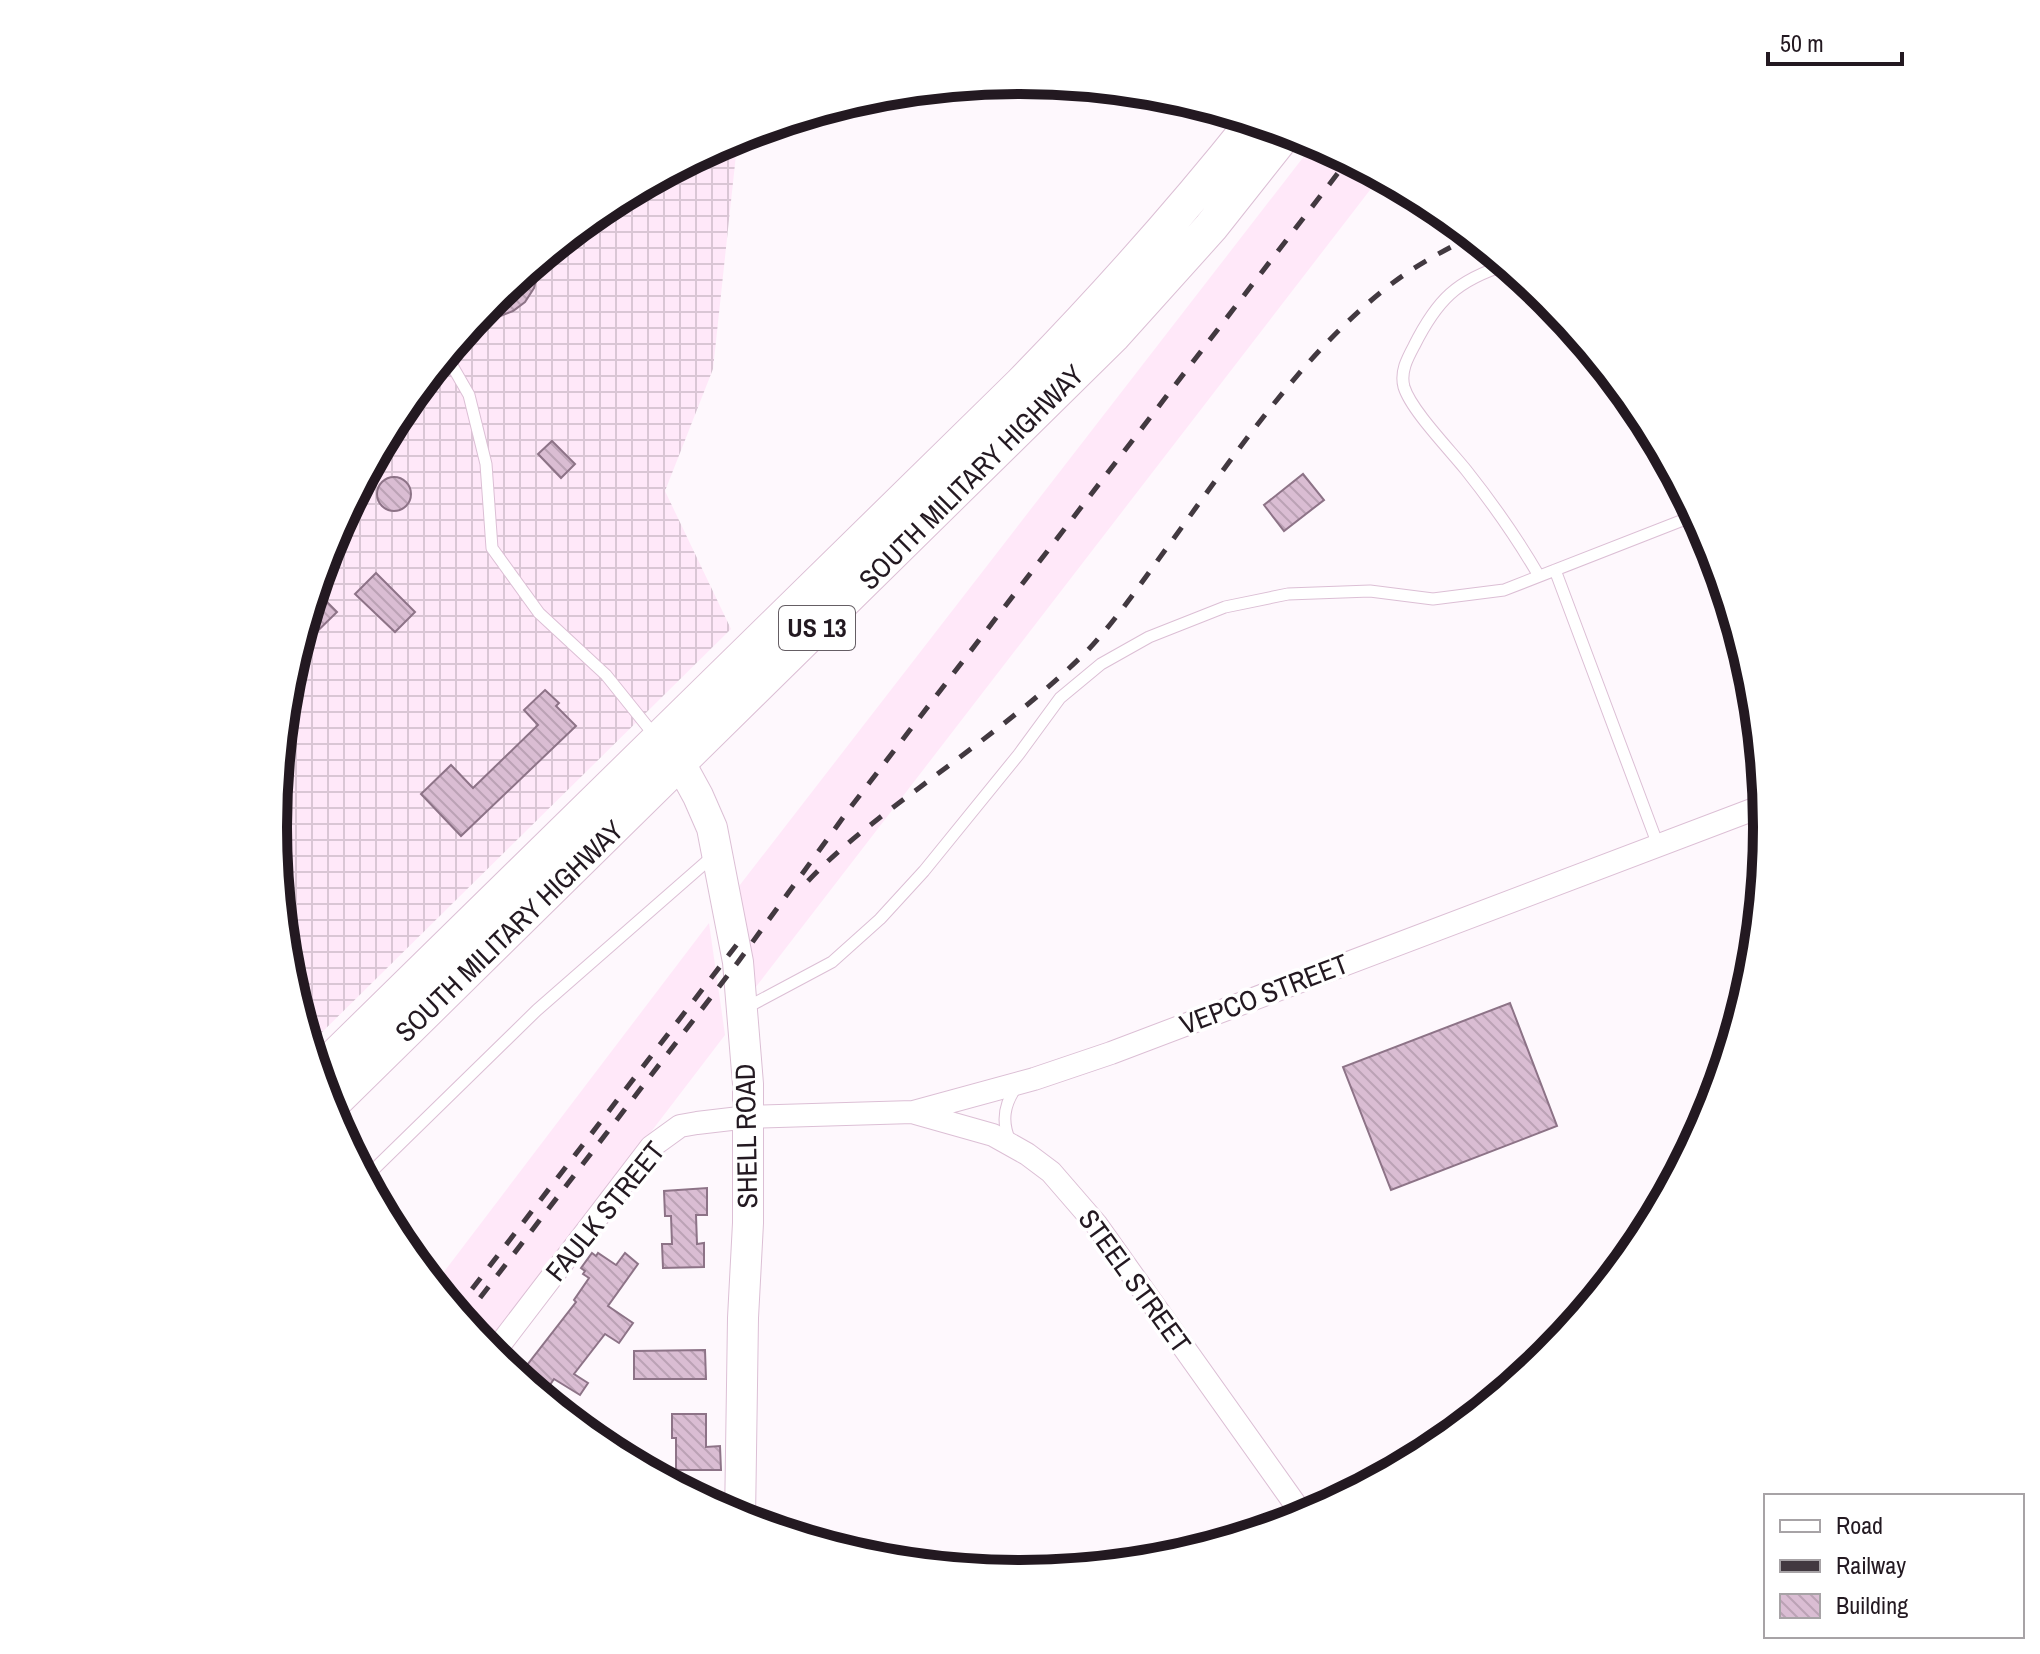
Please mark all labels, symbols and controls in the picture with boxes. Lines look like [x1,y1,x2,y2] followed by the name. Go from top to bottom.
[1768,16,1902,66] scale bar
[1780,27,1824,59] text: 50 m
[850,356,1092,598] street label: SOUTH MILITARY HIGHWAY
[779,606,855,650] road number: US 13
[387,811,632,1050] street label: SOUTH MILITARY HIGHWAY
[1174,944,1354,1044] street label: VEPCO STREET
[726,1063,766,1209] street label: SHELL ROAD
[537,1133,673,1289] street label: FAULK STREET
[1070,1202,1200,1360] street label: STEEL STREET
[1764,1494,2024,1638] legend
[1836,1509,1883,1541] text: Road
[1836,1549,1906,1581] text: Railway
[1836,1589,1908,1621] text: Building

